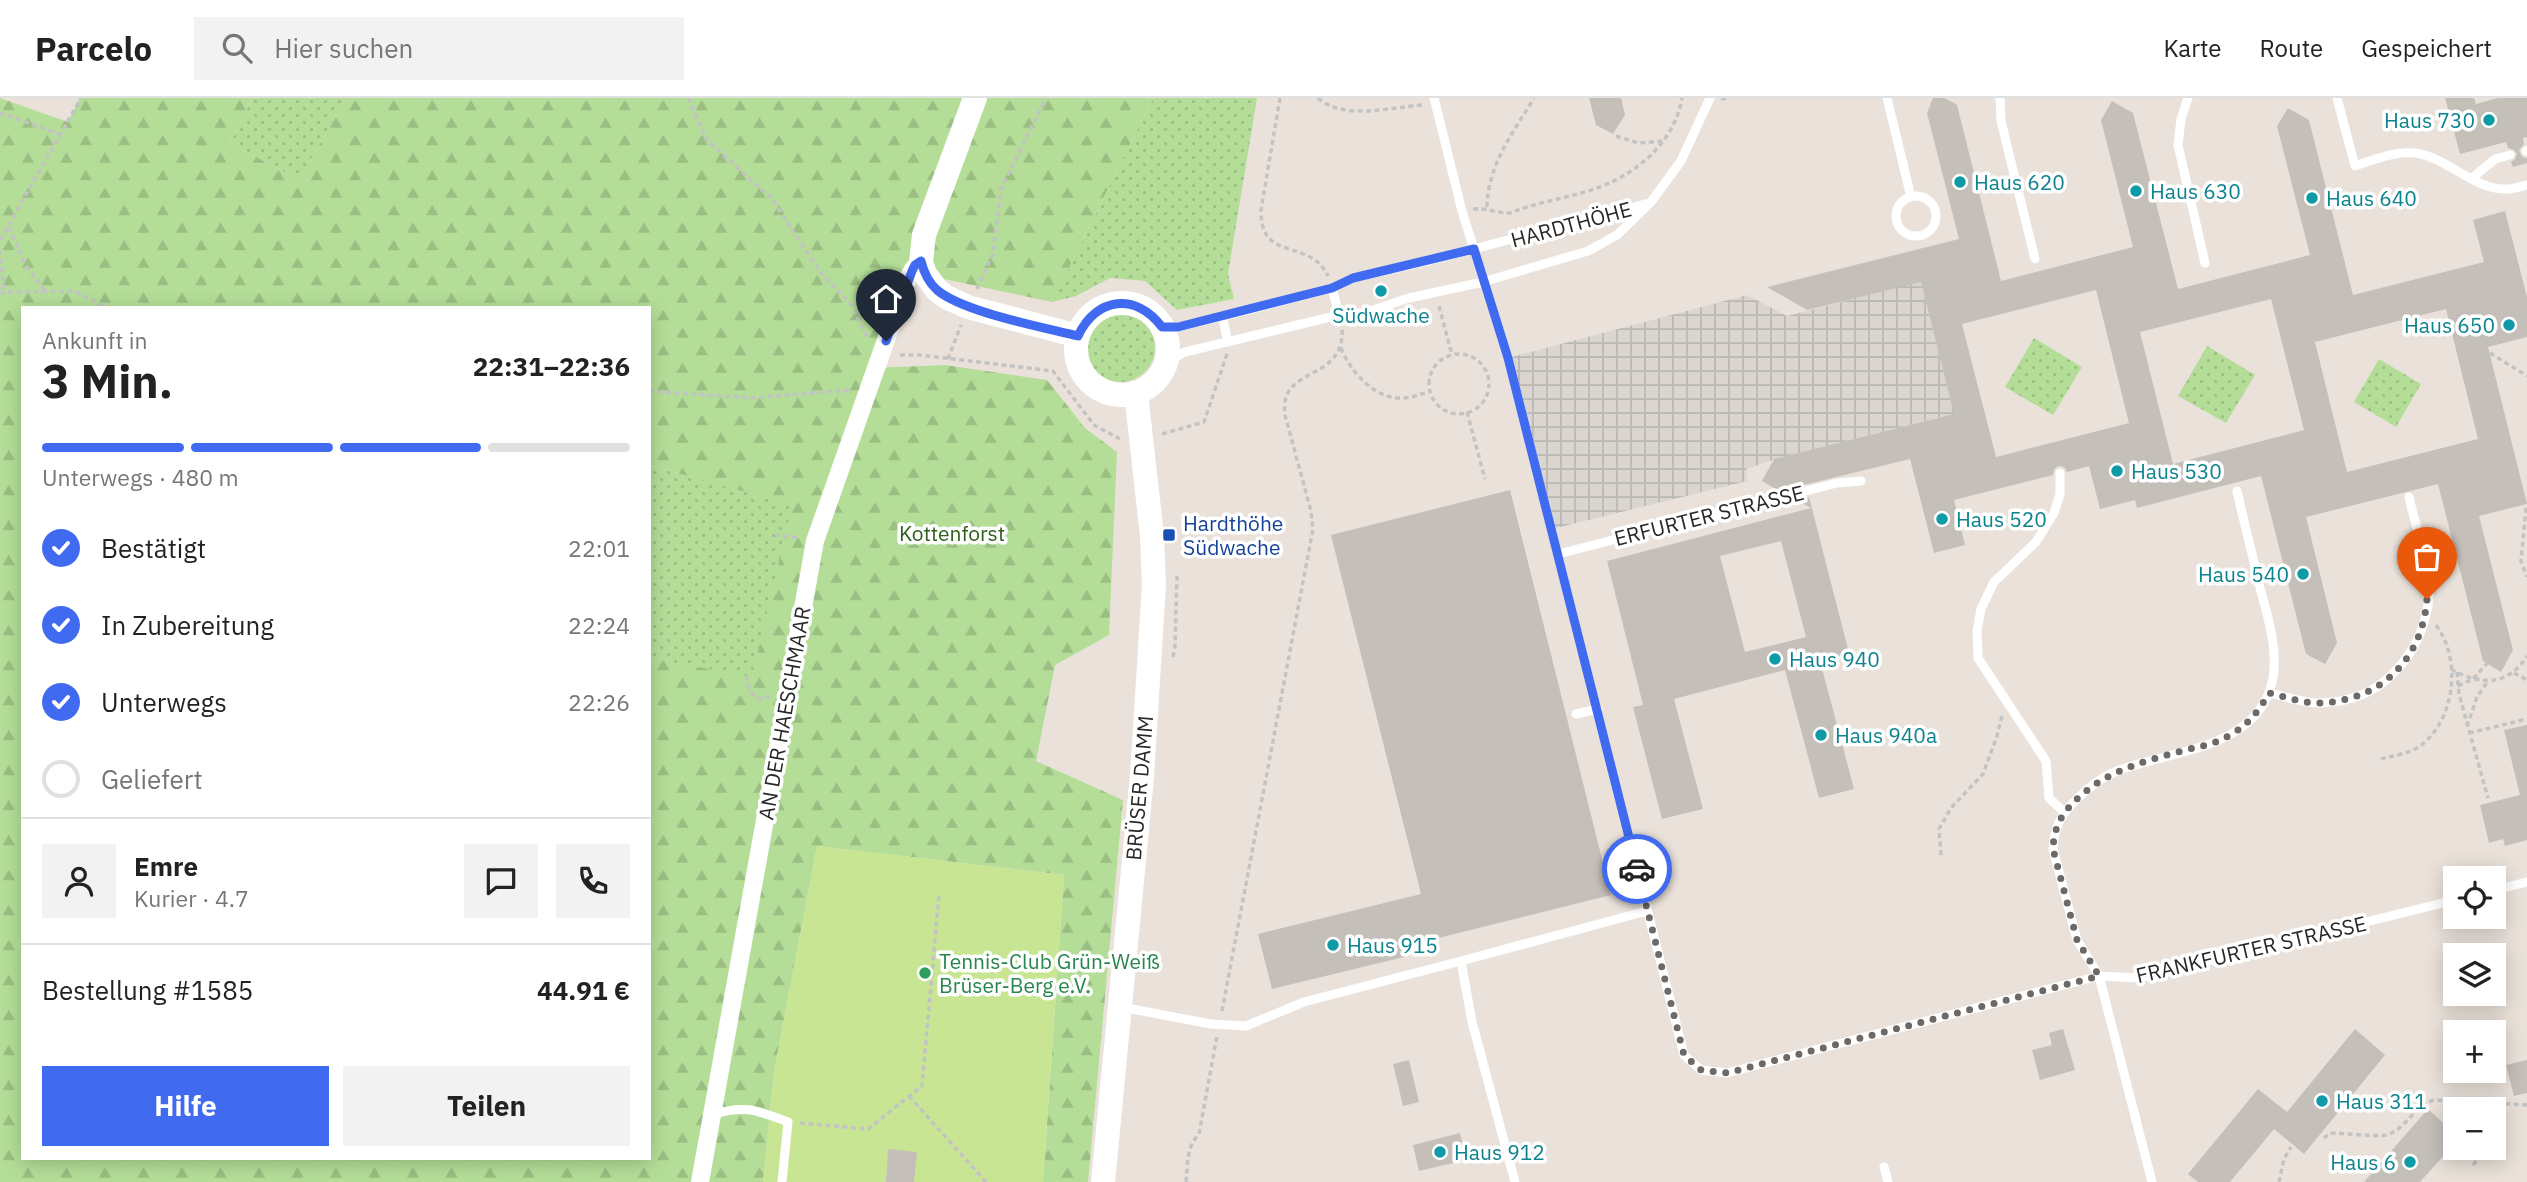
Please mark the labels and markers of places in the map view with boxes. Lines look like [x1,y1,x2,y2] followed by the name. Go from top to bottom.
[2384,106,2475,134] place label: Haus 730
[2481,112,2497,128] marker: Haus 730
[1974,168,2065,196] place label: Haus 620
[1952,174,1968,190] marker: Haus 620
[2150,177,2241,205] place label: Haus 630
[2128,183,2144,199] marker: Haus 630
[2326,184,2417,212] place label: Haus 640
[2304,190,2320,206] marker: Haus 640
[856,269,916,341] pin
[1373,283,1389,299] marker: Südwache
[1332,301,1430,329] place label: Südwache
[2404,311,2495,339] place label: Haus 650
[2501,317,2517,333] marker: Haus 650
[2131,457,2222,485] place label: Haus 530
[2109,463,2125,479] marker: Haus 530
[1956,505,2047,533] place label: Haus 520
[1183,509,1283,561] place label: Hardthöhe Südwache
[1934,511,1950,527] marker: Haus 520
[1161,527,1177,543] marker: Hardthöhe Südwache
[2397,527,2457,599] pin
[2198,560,2289,588] place label: Haus 540
[2295,566,2311,582] marker: Haus 540
[1789,645,1880,673] place label: Haus 940
[1767,651,1783,667] marker: Haus 940
[1835,721,1937,749] place label: Haus 940a
[1813,727,1829,743] marker: Haus 940a
[1347,931,1438,959] place label: Haus 915
[1325,937,1341,953] marker: Haus 915
[939,947,1160,999] place label: Tennis-Club Grün-Weiß Brüser-Berg e.V.
[917,965,933,981] marker: Tennis-Club Grün-Weiß Brüser-Berg e.V.
[2336,1087,2427,1115] place label: Haus 311
[2314,1093,2330,1109] marker: Haus 311
[1454,1138,1545,1166] place label: Haus 912
[1432,1144,1448,1160] marker: Haus 912
[2330,1148,2396,1176] place label: Haus 6
[2402,1154,2418,1170] marker: Haus 6

